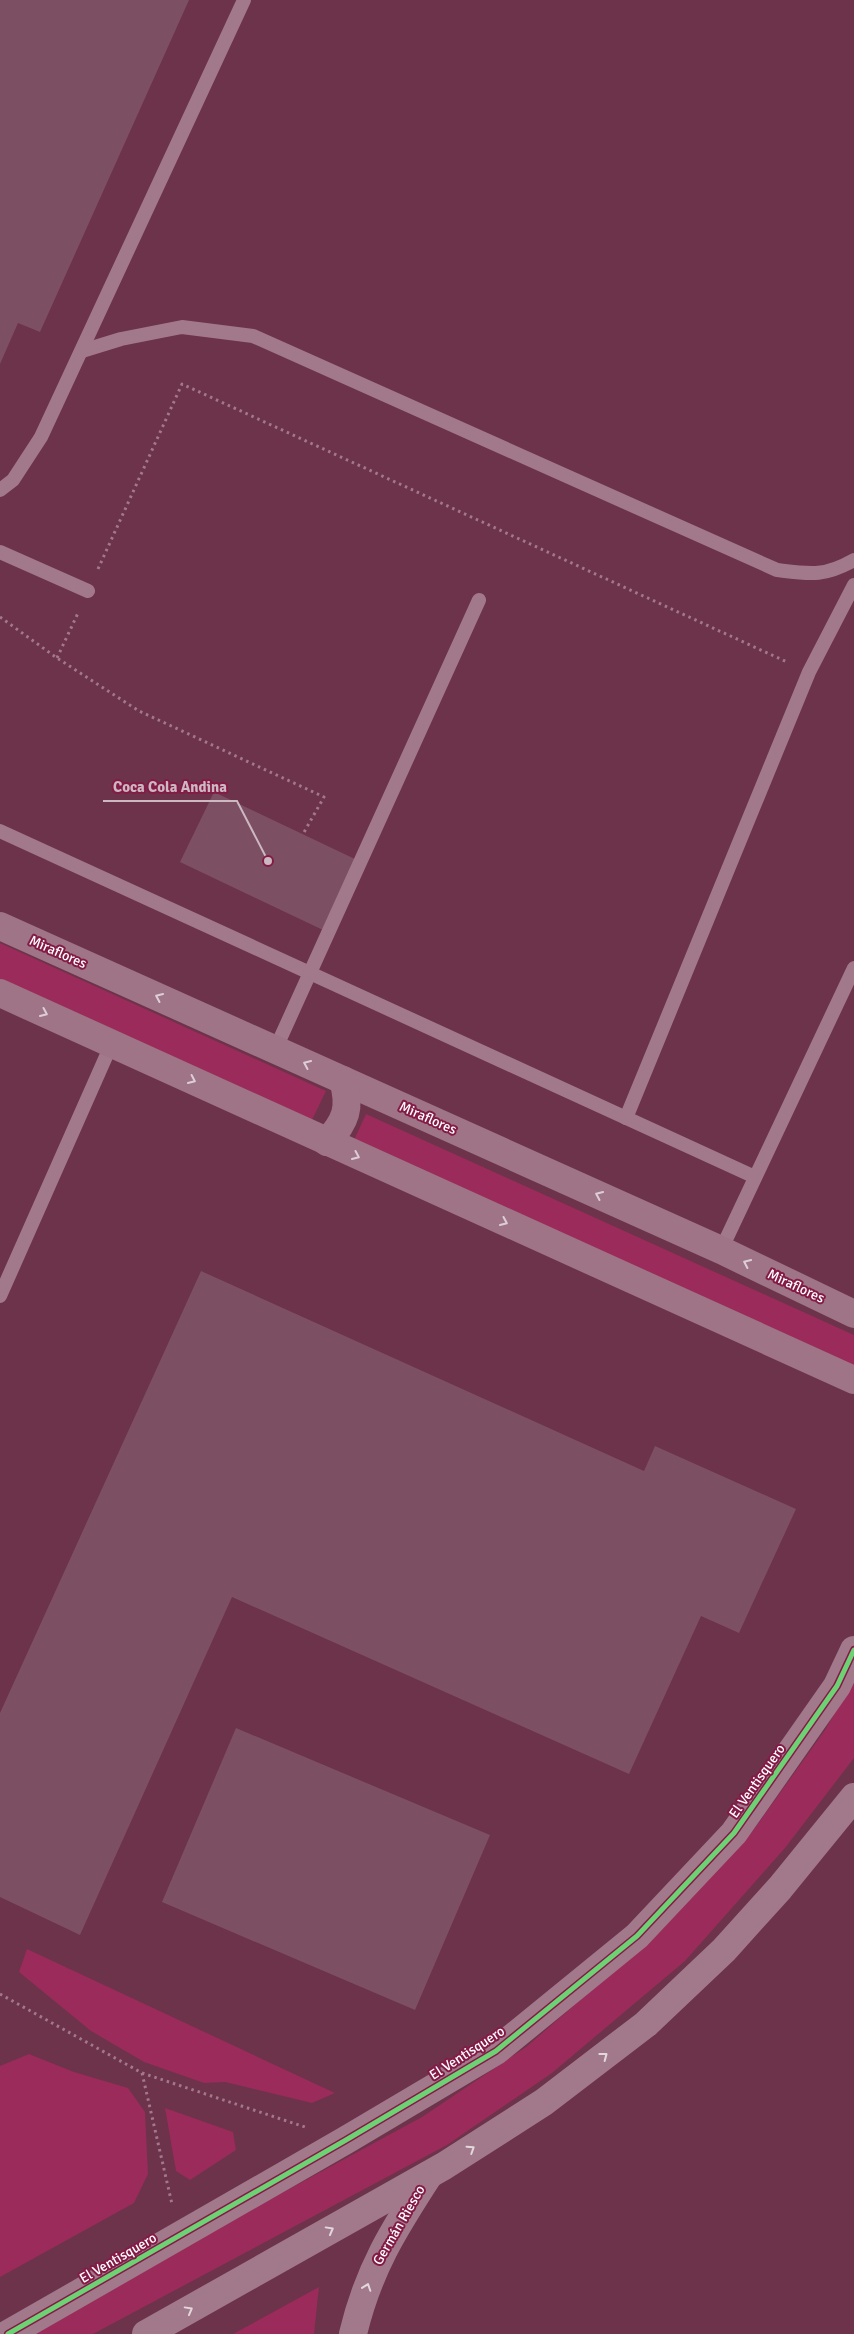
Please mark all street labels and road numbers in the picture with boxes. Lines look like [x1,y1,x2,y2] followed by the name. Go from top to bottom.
[27,932,89,972] street label: Miraflores
[397,1098,459,1138] street label: Miraflores
[765,1265,827,1307] street label: Miraflores
[725,1741,789,1821] street label: El Ventisquero
[426,2022,508,2084] street label: El Ventisquero
[369,2182,429,2268] street label: Germán Riesco
[76,2229,160,2287] street label: El Ventisquero

